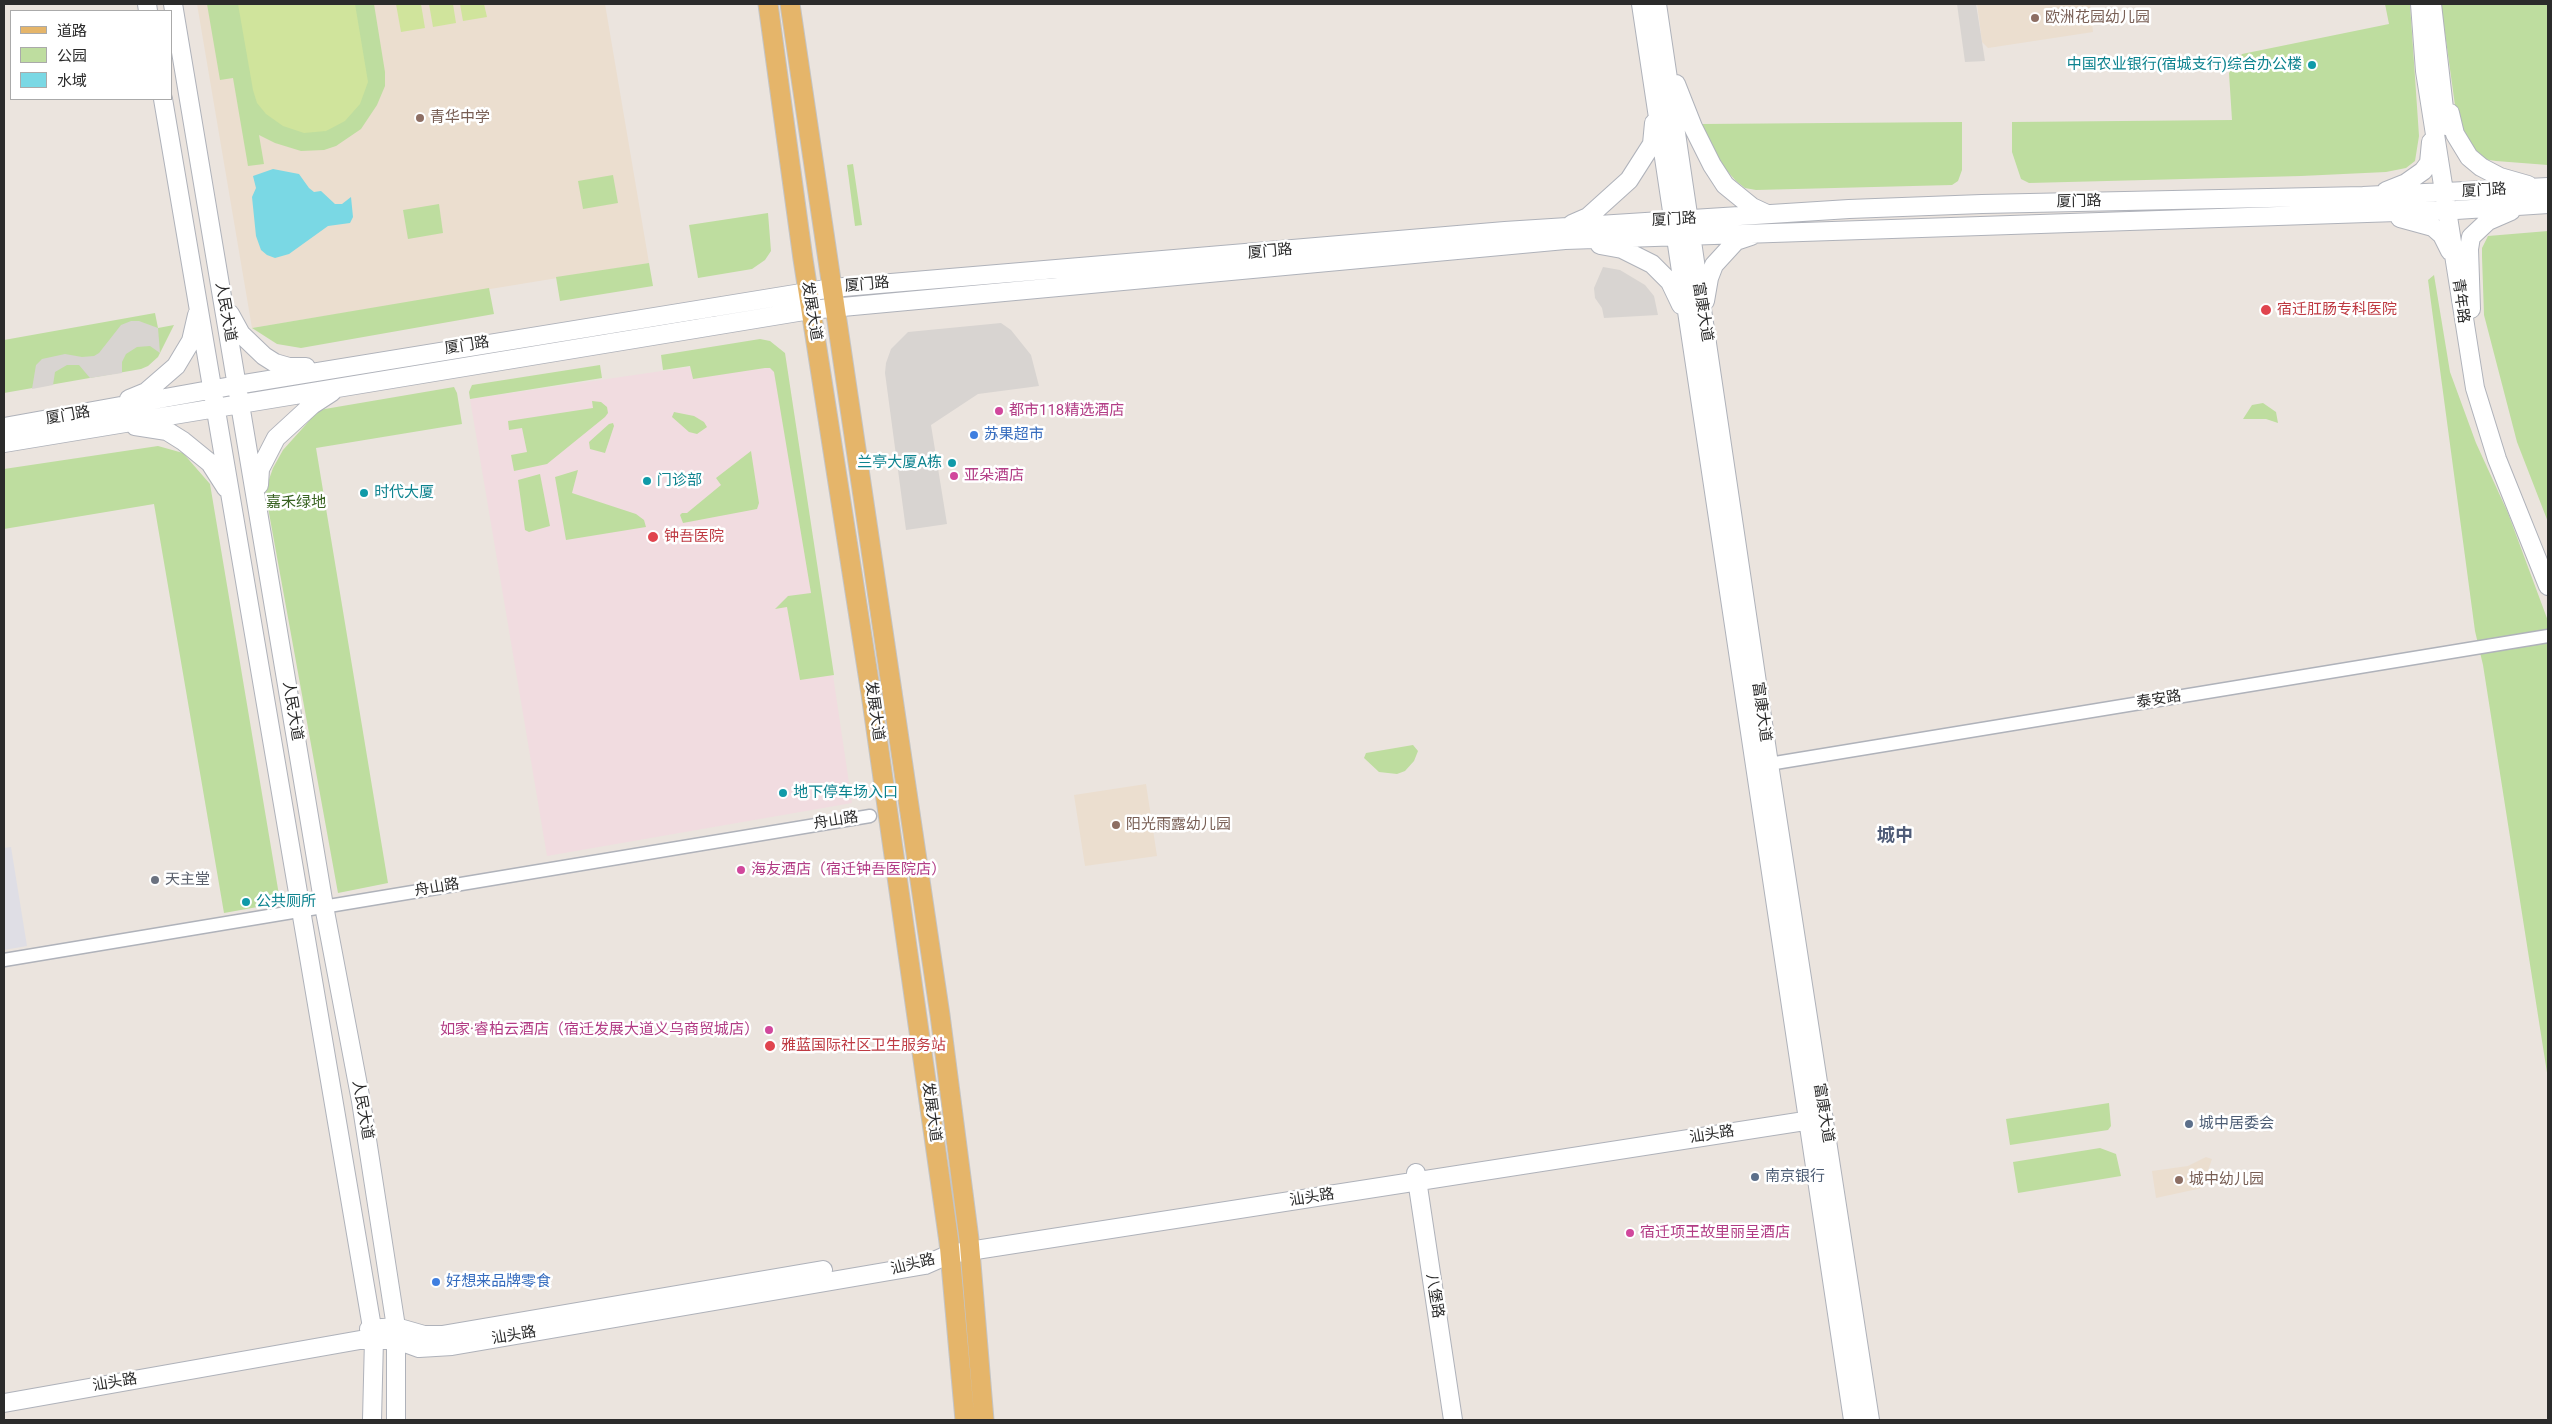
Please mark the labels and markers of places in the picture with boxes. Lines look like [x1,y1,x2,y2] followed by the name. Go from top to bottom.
[2045,9,2150,27] place label: 欧洲花园幼儿园
[2029,12,2041,24] marker: 欧洲花园幼儿园
[2067,56,2302,74] place label: 中国农业银行(宿城支行)综合办公楼
[2306,59,2318,71] marker: 中国农业银行(宿城支行)综合办公楼
[430,109,490,127] place label: 青华中学
[414,112,426,124] marker: 青华中学
[2277,301,2397,319] place label: 宿迁肛肠专科医院
[2259,303,2273,317] marker: 宿迁肛肠专科医院
[1009,402,1124,420] place label: 都市118精选酒店
[993,405,1005,417] marker: 都市118精选酒店
[984,426,1044,444] place label: 苏果超市
[968,429,980,441] marker: 苏果超市
[857,454,942,472] place label: 兰亭大厦A栋
[946,457,958,469] marker: 兰亭大厦A栋
[964,467,1024,485] place label: 亚朵酒店
[948,470,960,482] marker: 亚朵酒店
[657,472,702,490] place label: 门诊部
[641,475,653,487] marker: 门诊部
[374,484,434,502] place label: 时代大厦
[358,487,370,499] marker: 时代大厦
[664,528,724,546] place label: 钟吾医院
[646,530,660,544] marker: 钟吾医院
[793,784,898,802] place label: 地下停车场入口
[777,787,789,799] marker: 地下停车场入口
[1126,816,1231,834] place label: 阳光雨露幼儿园
[1110,819,1122,831] marker: 阳光雨露幼儿园
[751,861,946,879] place label: 海友酒店（宿迁钟吾医院店）
[735,864,747,876] marker: 海友酒店（宿迁钟吾医院店）
[165,871,210,889] place label: 天主堂
[149,874,161,886] marker: 天主堂
[256,893,316,911] place label: 公共厕所
[240,896,252,908] marker: 公共厕所
[440,1021,759,1039] place label: 如家·睿柏云酒店（宿迁发展大道义乌商贸城店）
[763,1024,775,1036] marker: 如家·睿柏云酒店（宿迁发展大道义乌商贸城店）
[781,1037,946,1055] place label: 雅蓝国际社区卫生服务站
[763,1039,777,1053] marker: 雅蓝国际社区卫生服务站
[2199,1115,2274,1133] place label: 城中居委会
[2183,1118,2195,1130] marker: 城中居委会
[1765,1168,1825,1186] place label: 南京银行
[1749,1171,1761,1183] marker: 南京银行
[2189,1171,2264,1189] place label: 城中幼儿园
[2173,1174,2185,1186] marker: 城中幼儿园
[1640,1224,1790,1242] place label: 宿迁项王故里丽呈酒店
[1624,1227,1636,1239] marker: 宿迁项王故里丽呈酒店
[446,1273,551,1291] place label: 好想来品牌零食
[430,1276,442,1288] marker: 好想来品牌零食

